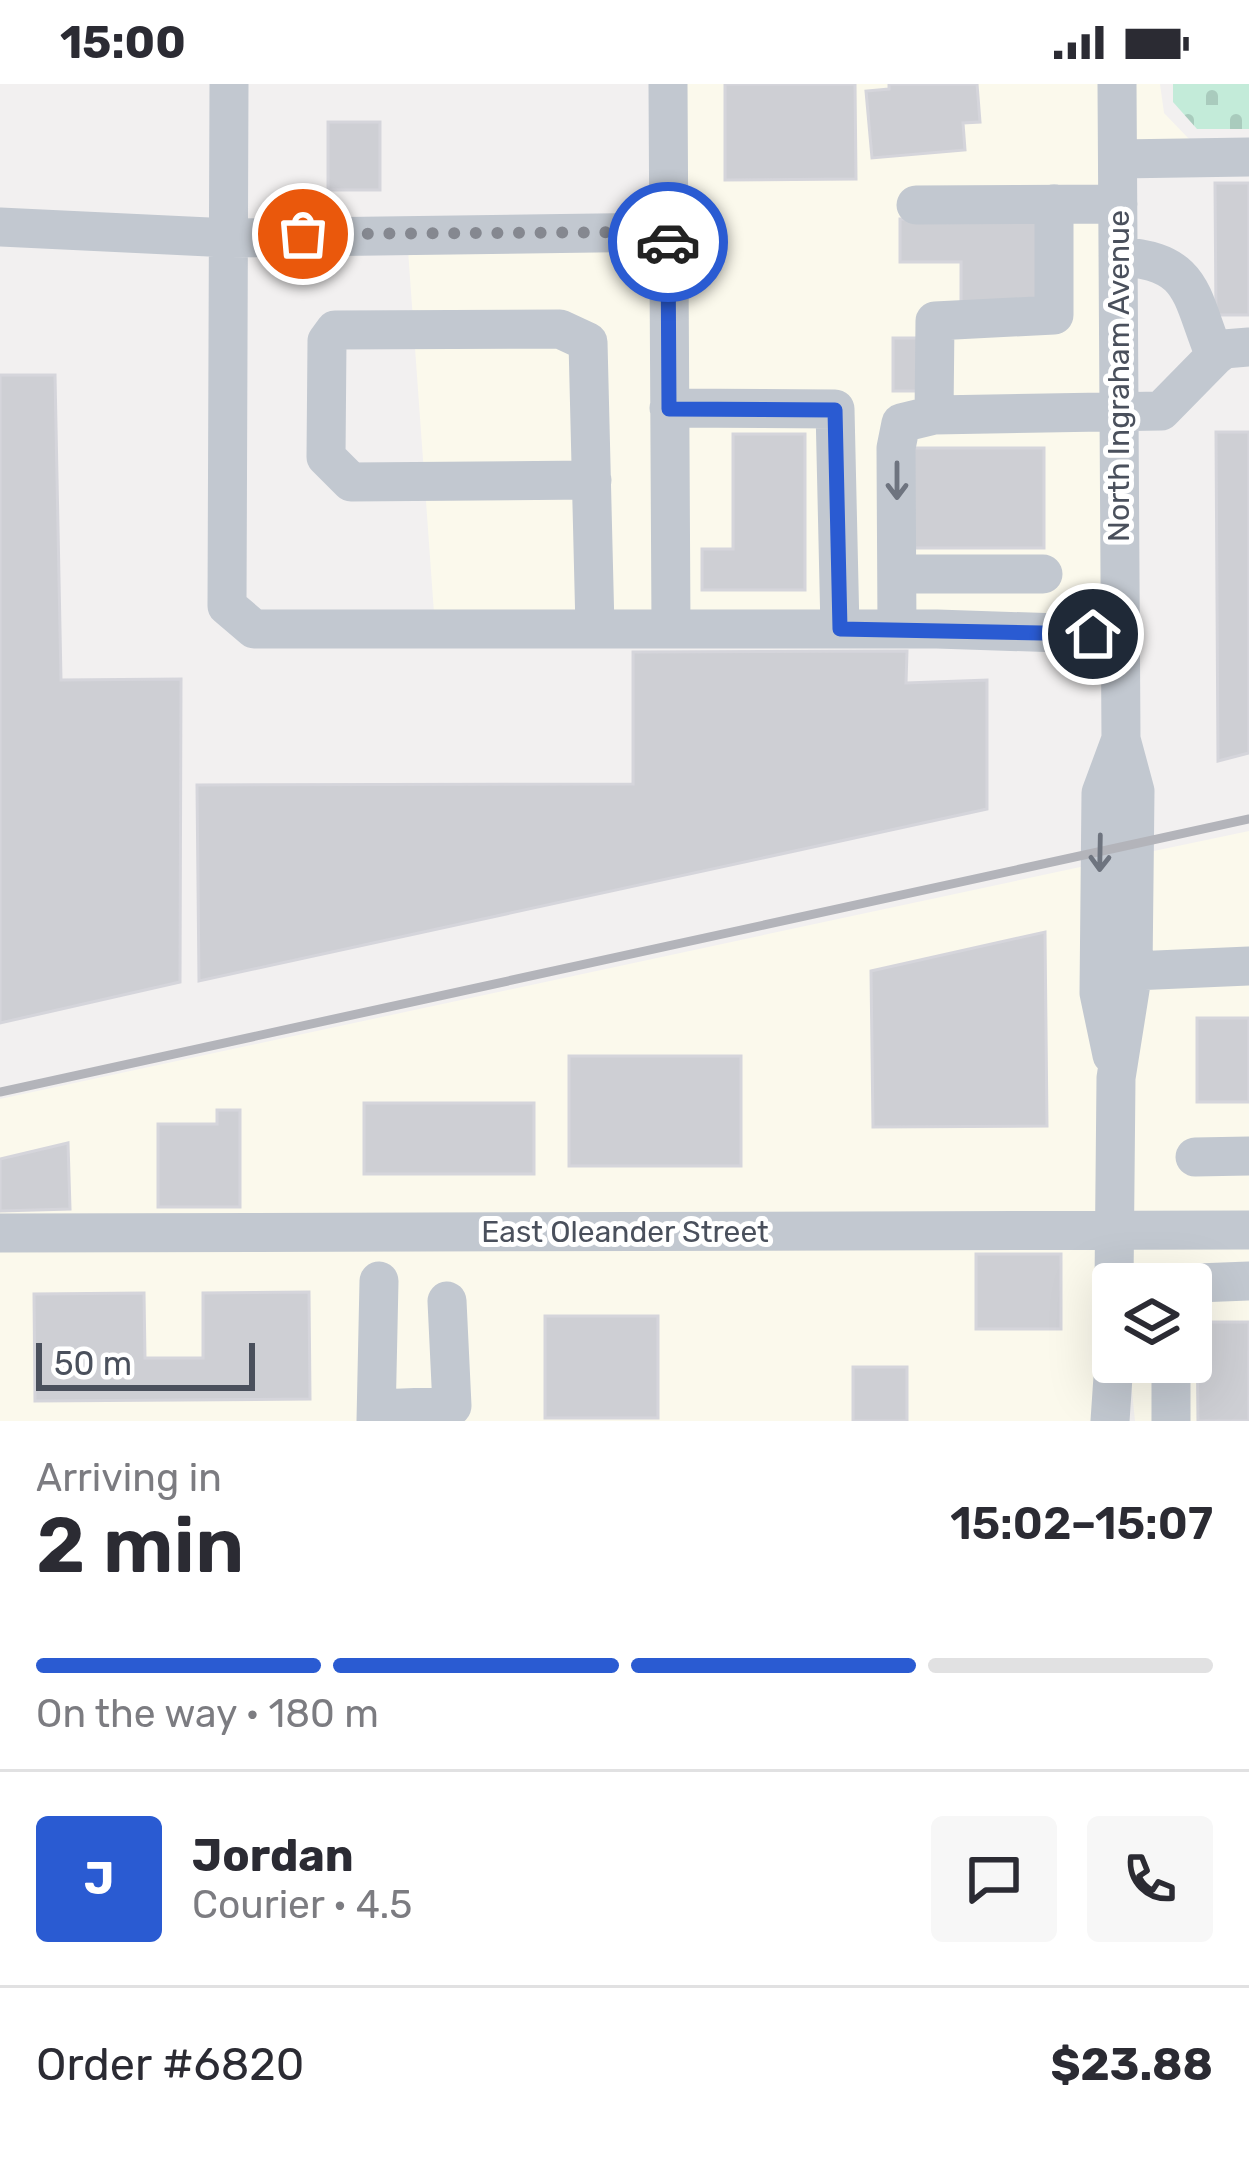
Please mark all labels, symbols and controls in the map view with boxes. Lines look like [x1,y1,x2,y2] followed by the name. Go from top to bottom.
[60,16,186,69] text: 15:00
[608,182,728,302] courier
[252,183,354,285] pin
[270,201,336,267] icon: bag
[635,209,701,275] icon: car
[1101,210,1137,542] street label: North Ingraham Avenue
[885,461,908,500] one-way arrow
[1042,583,1144,685] pin
[1060,601,1126,667] icon: home
[1088,833,1111,872] one-way arrow
[481,1214,769,1250] street label: East Oleander Street
[1092,1263,1212,1383] map controls
[1092,1263,1212,1383] button: layers
[36,1337,255,1390] scale bar
[54,1344,132,1383] text: 50 m
[36,1455,222,1501] text: Arriving in
[950,1497,1213,1550] text: 15:02–15:07
[36,1499,244,1592] text: 2 min
[36,1691,379,1737] text: On the way · 180 m
[931,1816,1057,1942] button: chat
[1087,1816,1213,1942] button: phone
[192,1829,354,1882] text: Jordan
[84,1852,114,1905] text: J
[192,1882,412,1928] text: Courier · 4.5
[36,2038,304,2091] text: Order #6820
[1051,2038,1213,2091] text: $23.88

